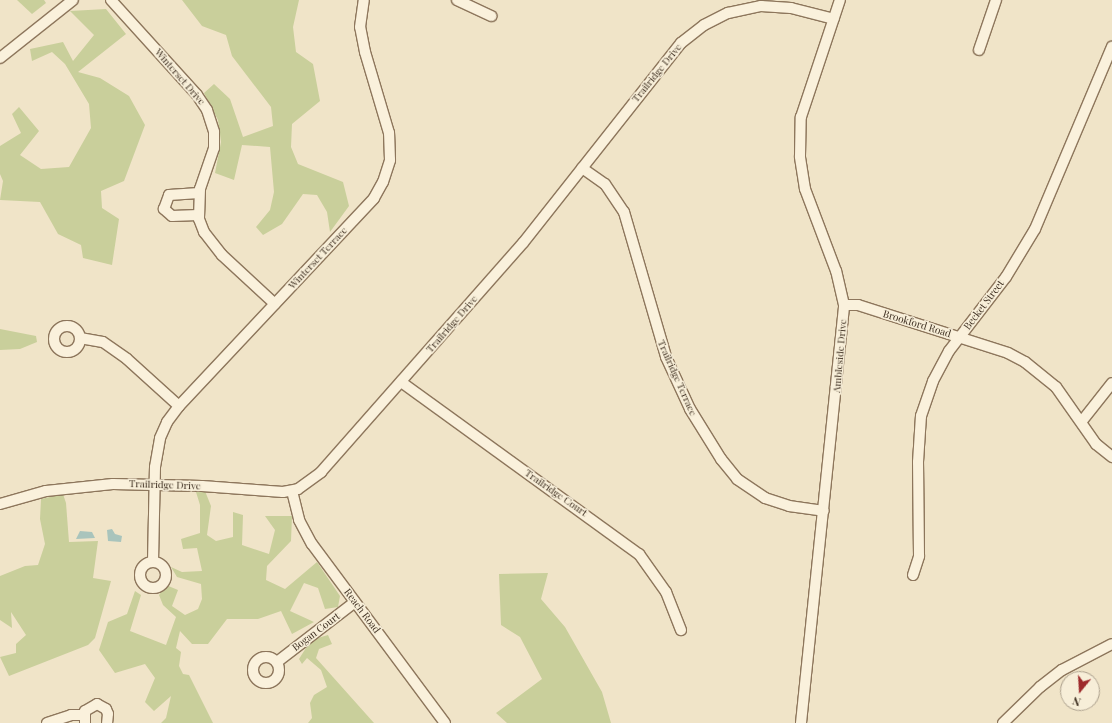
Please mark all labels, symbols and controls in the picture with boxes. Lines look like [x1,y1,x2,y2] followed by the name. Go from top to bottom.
[630,41,684,105] street label: Trailridge Drive
[152,46,208,108] street label: Winterset Drive
[286,224,350,292] street label: Winterset Terrace
[961,278,1007,332] street label: Becket Street
[424,293,480,355] street label: Trailridge Drive
[881,308,953,340] street label: Brookford Road
[831,319,849,393] street label: Ambleside Drive
[655,338,699,418] street label: Trailridge Terrace
[522,467,590,519] street label: Trailridge Court
[129,478,201,492] street label: Trailridge Drive
[341,586,383,636] street label: Reach Road
[290,610,342,654] street label: Bogan Court
[1060,671,1100,711] north arrow
[1070,694,1083,710] text: N

